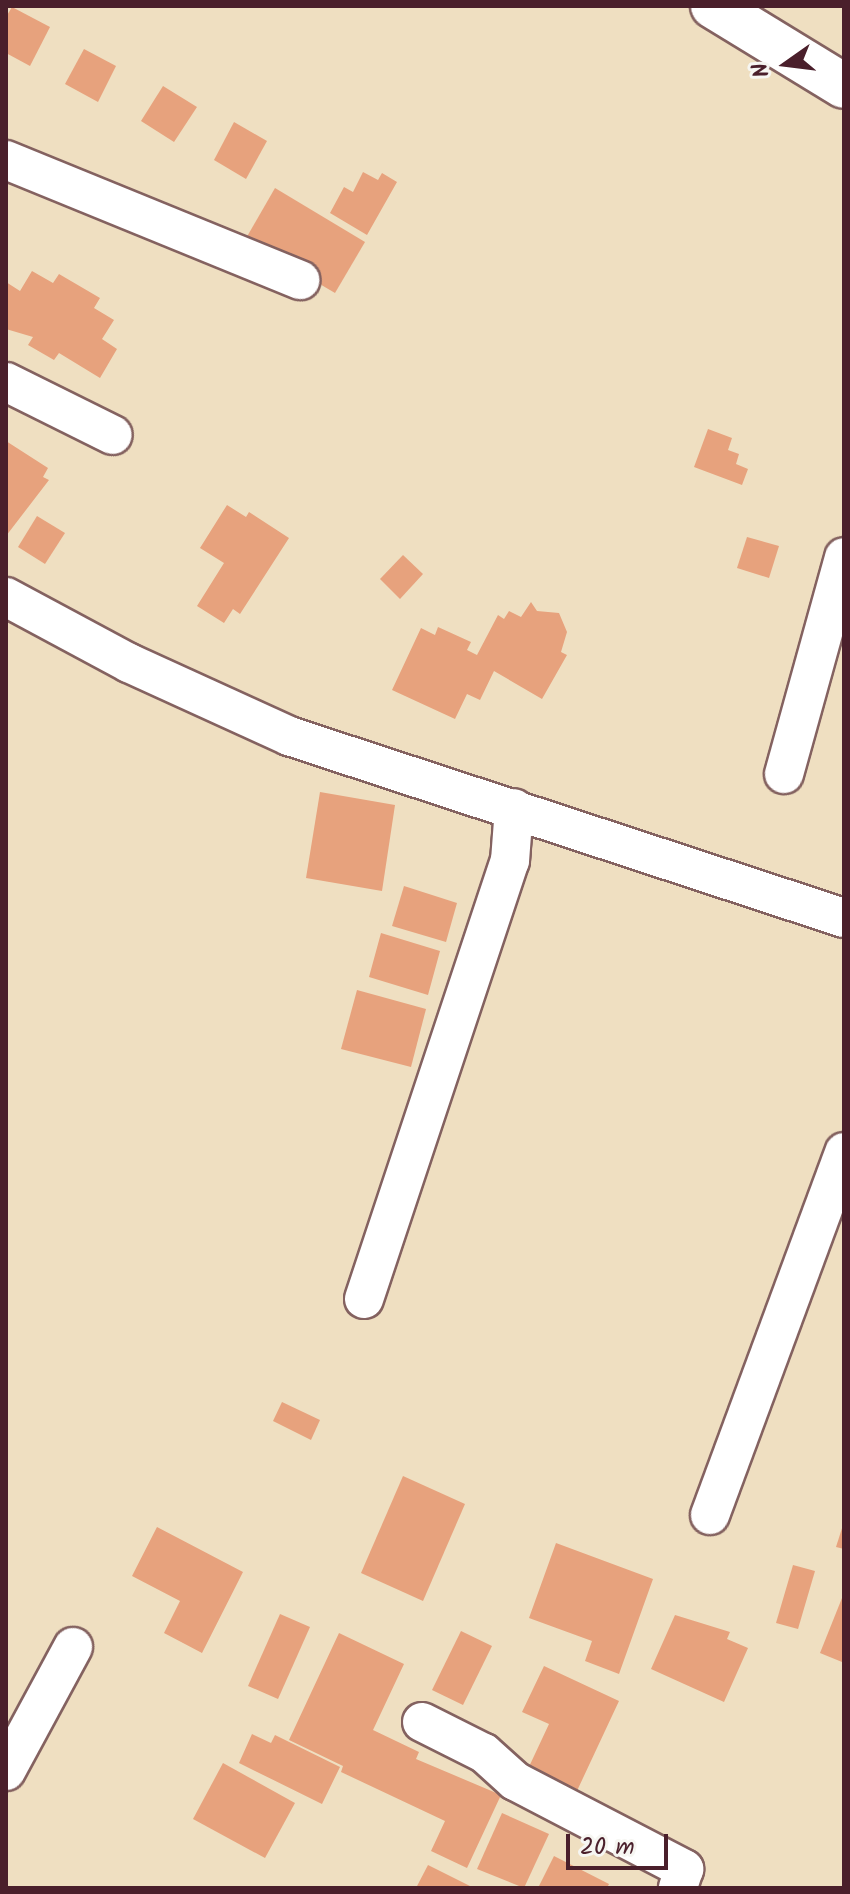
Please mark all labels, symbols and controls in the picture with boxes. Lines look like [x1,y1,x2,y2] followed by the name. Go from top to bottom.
[746,24,826,104] north arrow
[744,59,781,81] text: N
[570,1818,672,1868] scale bar
[580,1828,635,1867] text: 20 m

